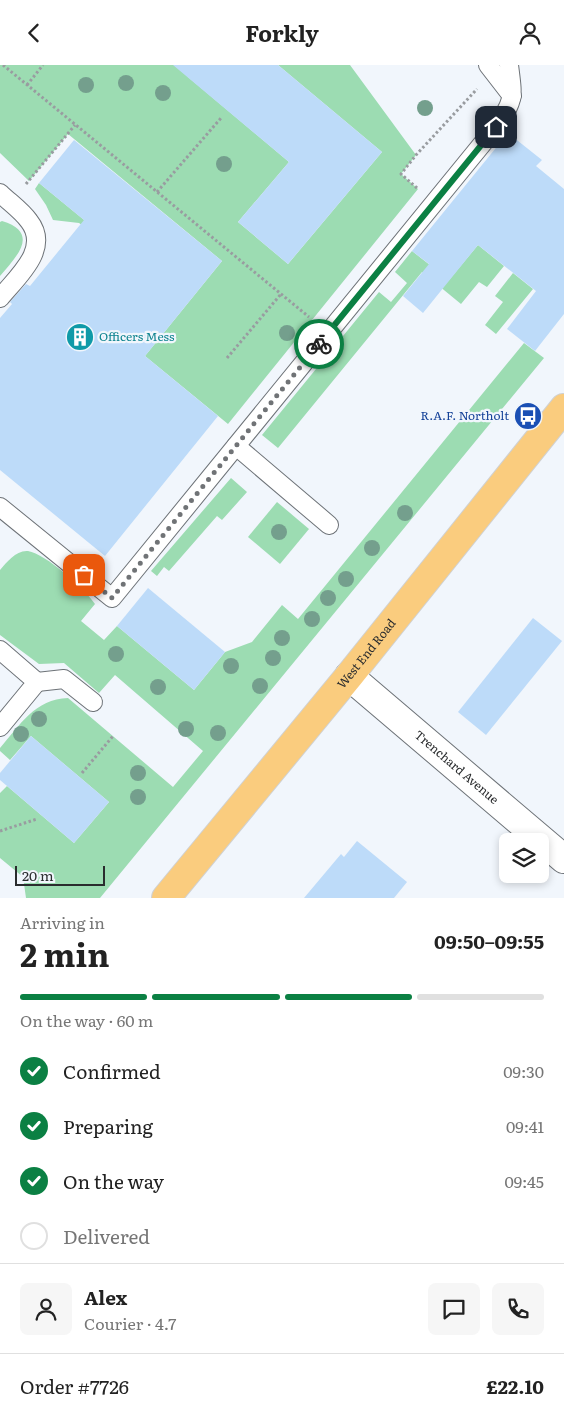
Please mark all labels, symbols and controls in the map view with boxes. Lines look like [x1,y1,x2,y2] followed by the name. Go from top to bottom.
[245,16,319,49] text: Forkly
[20,19,48,47] icon: back
[516,19,544,47] icon: person
[475,106,517,148] pin
[482,113,510,141] icon: home
[294,319,344,369] courier
[65,322,95,352] building icon: Officers Mess
[99,327,175,345] place label: Officers Mess
[305,330,333,358] icon: bike
[513,401,543,431] bus stop icon: R.A.F. Northolt
[420,406,509,424] place label: R.A.F. Northolt
[63,554,105,596] pin
[70,561,98,589] icon: bag
[332,614,400,692] street label: West End Road
[411,725,503,808] street label: Trenchard Avenue
[499,833,549,883] map controls
[499,833,549,883] button: layers
[15,863,105,886] scale bar
[22,865,54,885] text: 20 m
[20,910,105,934] text: Arriving in
[434,927,544,955] text: 09:50–09:55
[20,929,109,977] text: 2 min
[20,1008,153,1032] text: On the way · 60 m
[20,1057,48,1085] icon: check
[63,1057,161,1085] text: Confirmed
[503,1059,544,1083] text: 09:30
[20,1112,48,1140] icon: check
[63,1112,153,1140] text: Preparing
[506,1114,544,1138] text: 09:41
[20,1167,48,1195] icon: check
[63,1167,164,1195] text: On the way
[504,1169,544,1193] text: 09:45
[63,1222,150,1250] text: Delivered
[20,1283,72,1335] button: person
[84,1283,127,1311] text: Alex
[428,1283,480,1335] button: chat
[492,1283,544,1335] button: phone
[84,1311,176,1335] text: Courier · 4.7
[20,1372,129,1400] text: Order #7726
[486,1372,544,1400] text: £22.10

